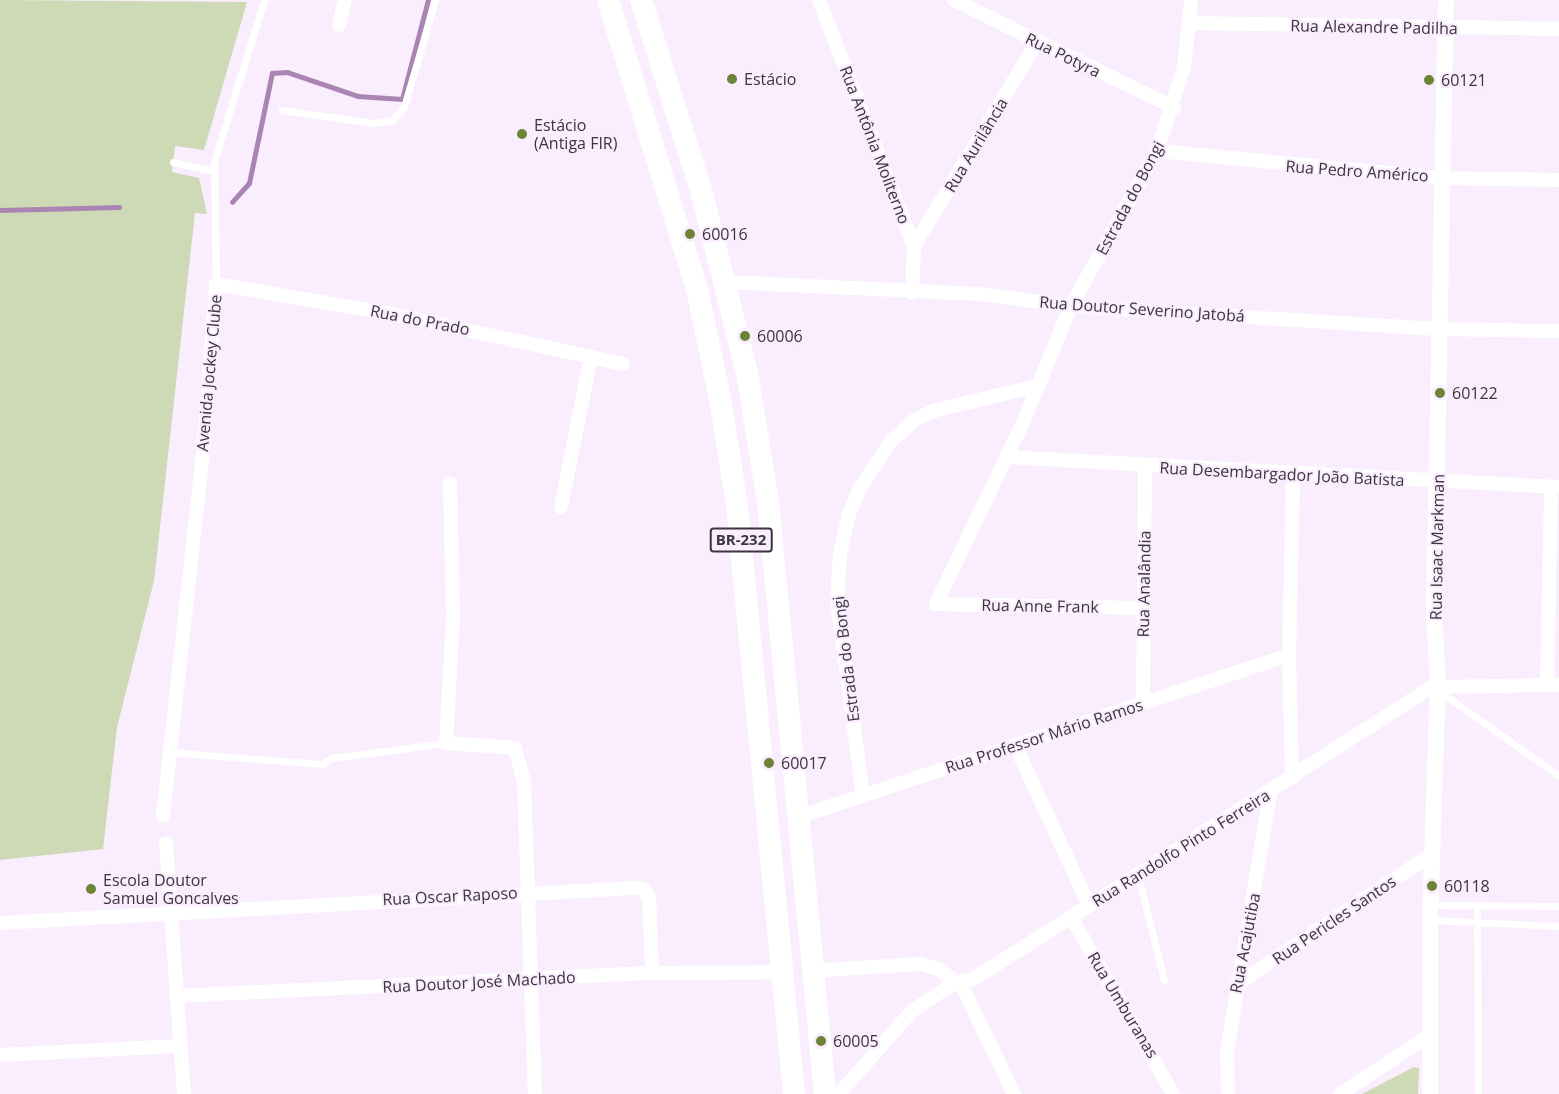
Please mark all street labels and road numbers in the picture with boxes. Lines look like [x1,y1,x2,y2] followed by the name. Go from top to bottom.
[1290,16,1458,38] street label: Rua Alexandre Padilha
[1022,29,1104,81] street label: Rua Potyra
[836,63,914,227] street label: Rua Antônia Moliterno
[940,94,1012,196] street label: Rua Aurilância
[1092,138,1168,258] street label: Estrada do Bongi
[1285,156,1429,186] street label: Rua Pedro Américo
[1039,292,1245,326] street label: Rua Doutor Severino Jatobá
[193,294,225,452] street label: Avenida Jockey Clube
[369,301,471,339] street label: Rua do Prado
[1159,458,1405,490] street label: Rua Desembargador João Batista
[1426,474,1448,620] street label: Rua Isaac Markman
[710,528,772,552] road number: BR-232
[1133,530,1155,638] street label: Rua Analândia
[829,595,863,723] street label: Estrada do Bongi
[981,595,1099,617] street label: Rua Anne Frank
[943,695,1145,777] street label: Rua Professor Mário Ramos
[1089,785,1273,911] street label: Rua Randolfo Pinto Ferreira
[1269,872,1399,968] street label: Rua Pericles Santos
[382,883,518,909] street label: Rua Oscar Raposo
[1226,891,1264,995] street label: Rua Acajutiba
[1084,948,1162,1062] street label: Rua Umburanas
[382,967,576,997] street label: Rua Doutor José Machado

